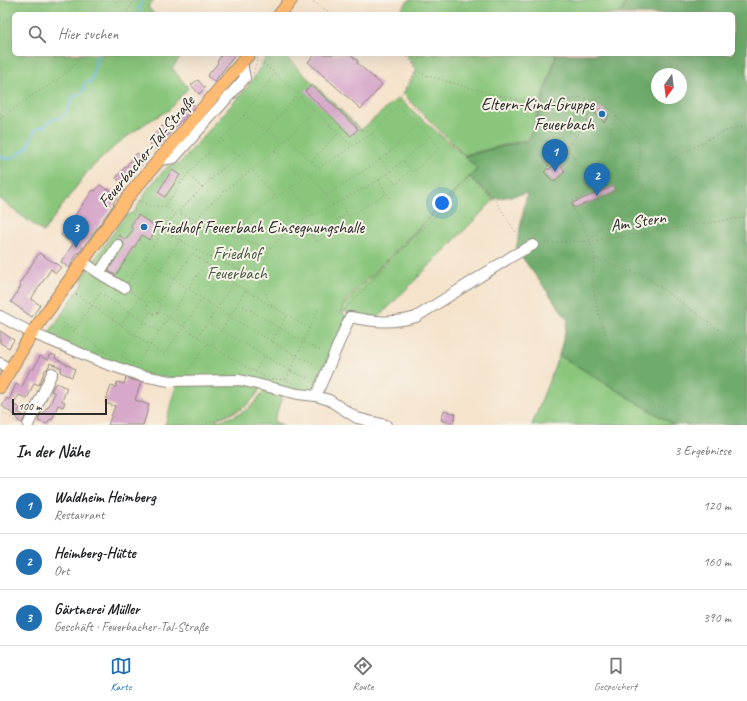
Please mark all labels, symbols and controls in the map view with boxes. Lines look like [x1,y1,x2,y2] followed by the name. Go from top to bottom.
[12,12,735,56] search box
[26,23,48,45] icon: search
[58,25,118,44] text: Hier suchen
[651,68,687,104] north arrow
[94,90,200,211] street label: Feuerbacher-Tal-Straße
[481,94,595,135] place label: Eltern-Kind-Gruppe Feuerbach
[597,109,607,119] marker: Eltern-Kind-Gruppe Feuerbach
[542,139,568,172] pin: 1
[584,163,610,196] pin: 2
[432,193,452,213] your location
[609,207,668,236] street label: Am Stern
[63,215,89,248] pin: 3
[152,217,366,238] place label: Friedhof Feuerbach Einsegnungshalle
[139,222,149,232] marker: Friedhof Feuerbach Einsegnungshalle
[207,243,268,284] park label: Friedhof Feuerbach
[12,397,107,416] scale bar
[18,399,42,413] text: 100 m
[16,441,89,462] text: In der Nähe
[675,443,731,459] text: 3 Ergebnisse
[54,488,156,507] text: Waldheim Heimberg
[26,498,32,514] text: 1
[703,498,731,514] text: 120 m
[54,507,104,523] text: Restaurant
[54,544,136,563] text: Heimberg-Hütte
[26,554,32,570] text: 2
[703,554,731,570] text: 160 m
[54,563,69,579] text: Ort
[54,600,139,619] text: Gärtnerei Müller
[26,610,32,626] text: 3
[703,610,731,626] text: 390 m
[54,619,208,635] text: Geschäft · Feuerbacher-Tal-Straße
[110,655,132,693] tab: Karte
[352,655,374,693] tab: Route
[594,655,637,693] tab: Gespeichert

